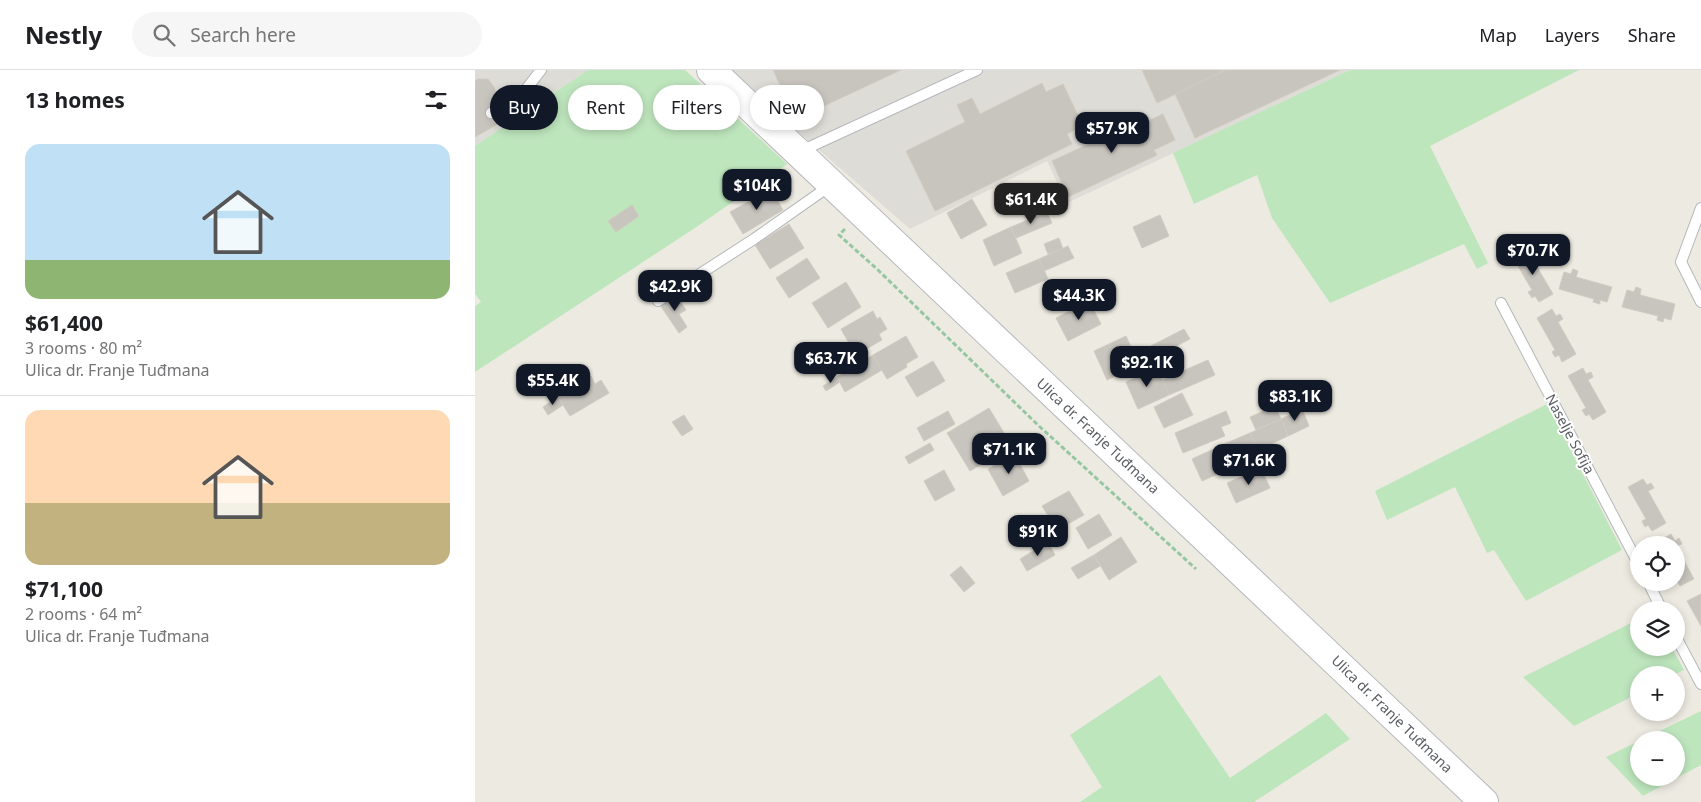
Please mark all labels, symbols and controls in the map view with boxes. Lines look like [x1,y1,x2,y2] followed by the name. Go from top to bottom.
[132,12,482,57] search box
[25,18,102,51] text: Nestly
[150,21,178,49] icon: search
[190,22,296,48] text: Search here
[1479,23,1517,47] text: Map
[1545,23,1600,47] text: Layers
[1628,23,1676,47] text: Share
[490,85,558,130] chip: Buy
[568,85,643,130] chip: Rent
[653,85,740,130] chip: Filters
[750,85,824,130] chip: New
[25,86,125,114] text: 13 homes
[422,86,450,114] icon: filters
[1071,112,1153,154] pin: $57.9K
[1086,117,1138,139] text: $57.9K
[722,168,792,211] pin: $104K
[733,174,781,196] text: $104K
[193,177,283,267] icon: home
[990,182,1072,225] pin: $61.4K
[1005,188,1057,210] text: $61.4K
[1492,234,1574,276] pin: $70.7K
[1507,239,1559,261] text: $70.7K
[634,270,716,312] pin: $42.9K
[649,275,701,297] text: $42.9K
[1038,278,1120,321] pin: $44.3K
[1053,284,1105,306] text: $44.3K
[25,309,103,337] text: $61,400
[25,337,142,359] text: 3 rooms · 80 m²
[790,342,872,384] pin: $63.7K
[1106,346,1188,388] pin: $92.1K
[805,347,857,369] text: $63.7K
[1121,351,1173,373] text: $92.1K
[25,359,210,381] text: Ulica dr. Franje Tuđmana
[512,364,594,406] pin: $55.4K
[527,369,579,391] text: $55.4K
[1033,374,1164,498] street label: Ulica dr. Franje Tuđmana
[1254,380,1336,422] pin: $83.1K
[1269,385,1321,407] text: $83.1K
[1541,390,1599,477] street label: Naselje Sofija
[968,432,1050,475] pin: $71.1K
[983,438,1035,460] text: $71.1K
[193,442,283,532] icon: home
[1208,444,1290,486] pin: $71.6K
[1223,449,1275,471] text: $71.6K
[1008,514,1068,557] pin: $91K
[1019,520,1057,542] text: $91K
[1630,536,1685,786] map controls
[1630,536,1685,591] button: locate
[25,575,103,603] text: $71,100
[1630,601,1685,656] button: layers
[25,603,142,625] text: 2 rooms · 64 m²
[25,625,210,647] text: Ulica dr. Franje Tuđmana
[1328,651,1457,777] street label: Ulica dr. Franje Tuđmana
[1630,666,1685,721] button: +
[1630,731,1685,786] button: −

